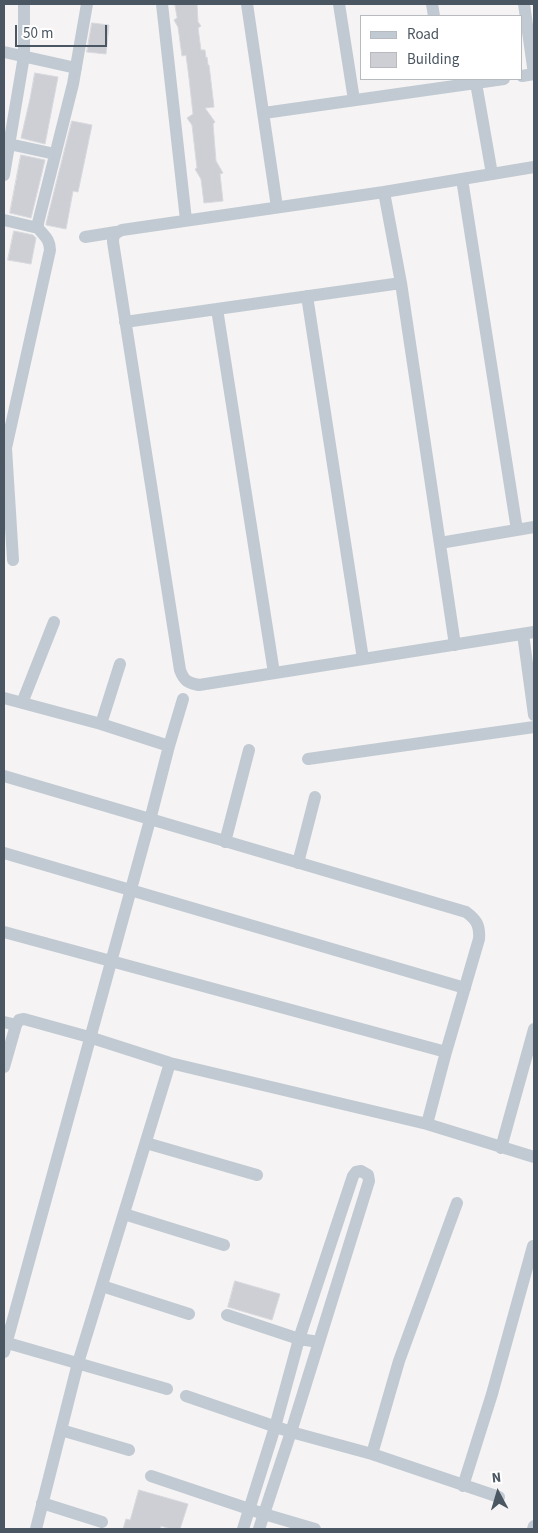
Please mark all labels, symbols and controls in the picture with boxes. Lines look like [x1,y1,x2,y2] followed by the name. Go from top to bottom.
[18,15,110,47] scale bar
[360,15,523,80] legend
[23,23,53,44] text: 50 m
[407,24,439,45] text: Road
[407,49,459,70] text: Building
[473,1468,523,1518] north arrow
[491,1468,502,1489] text: N

